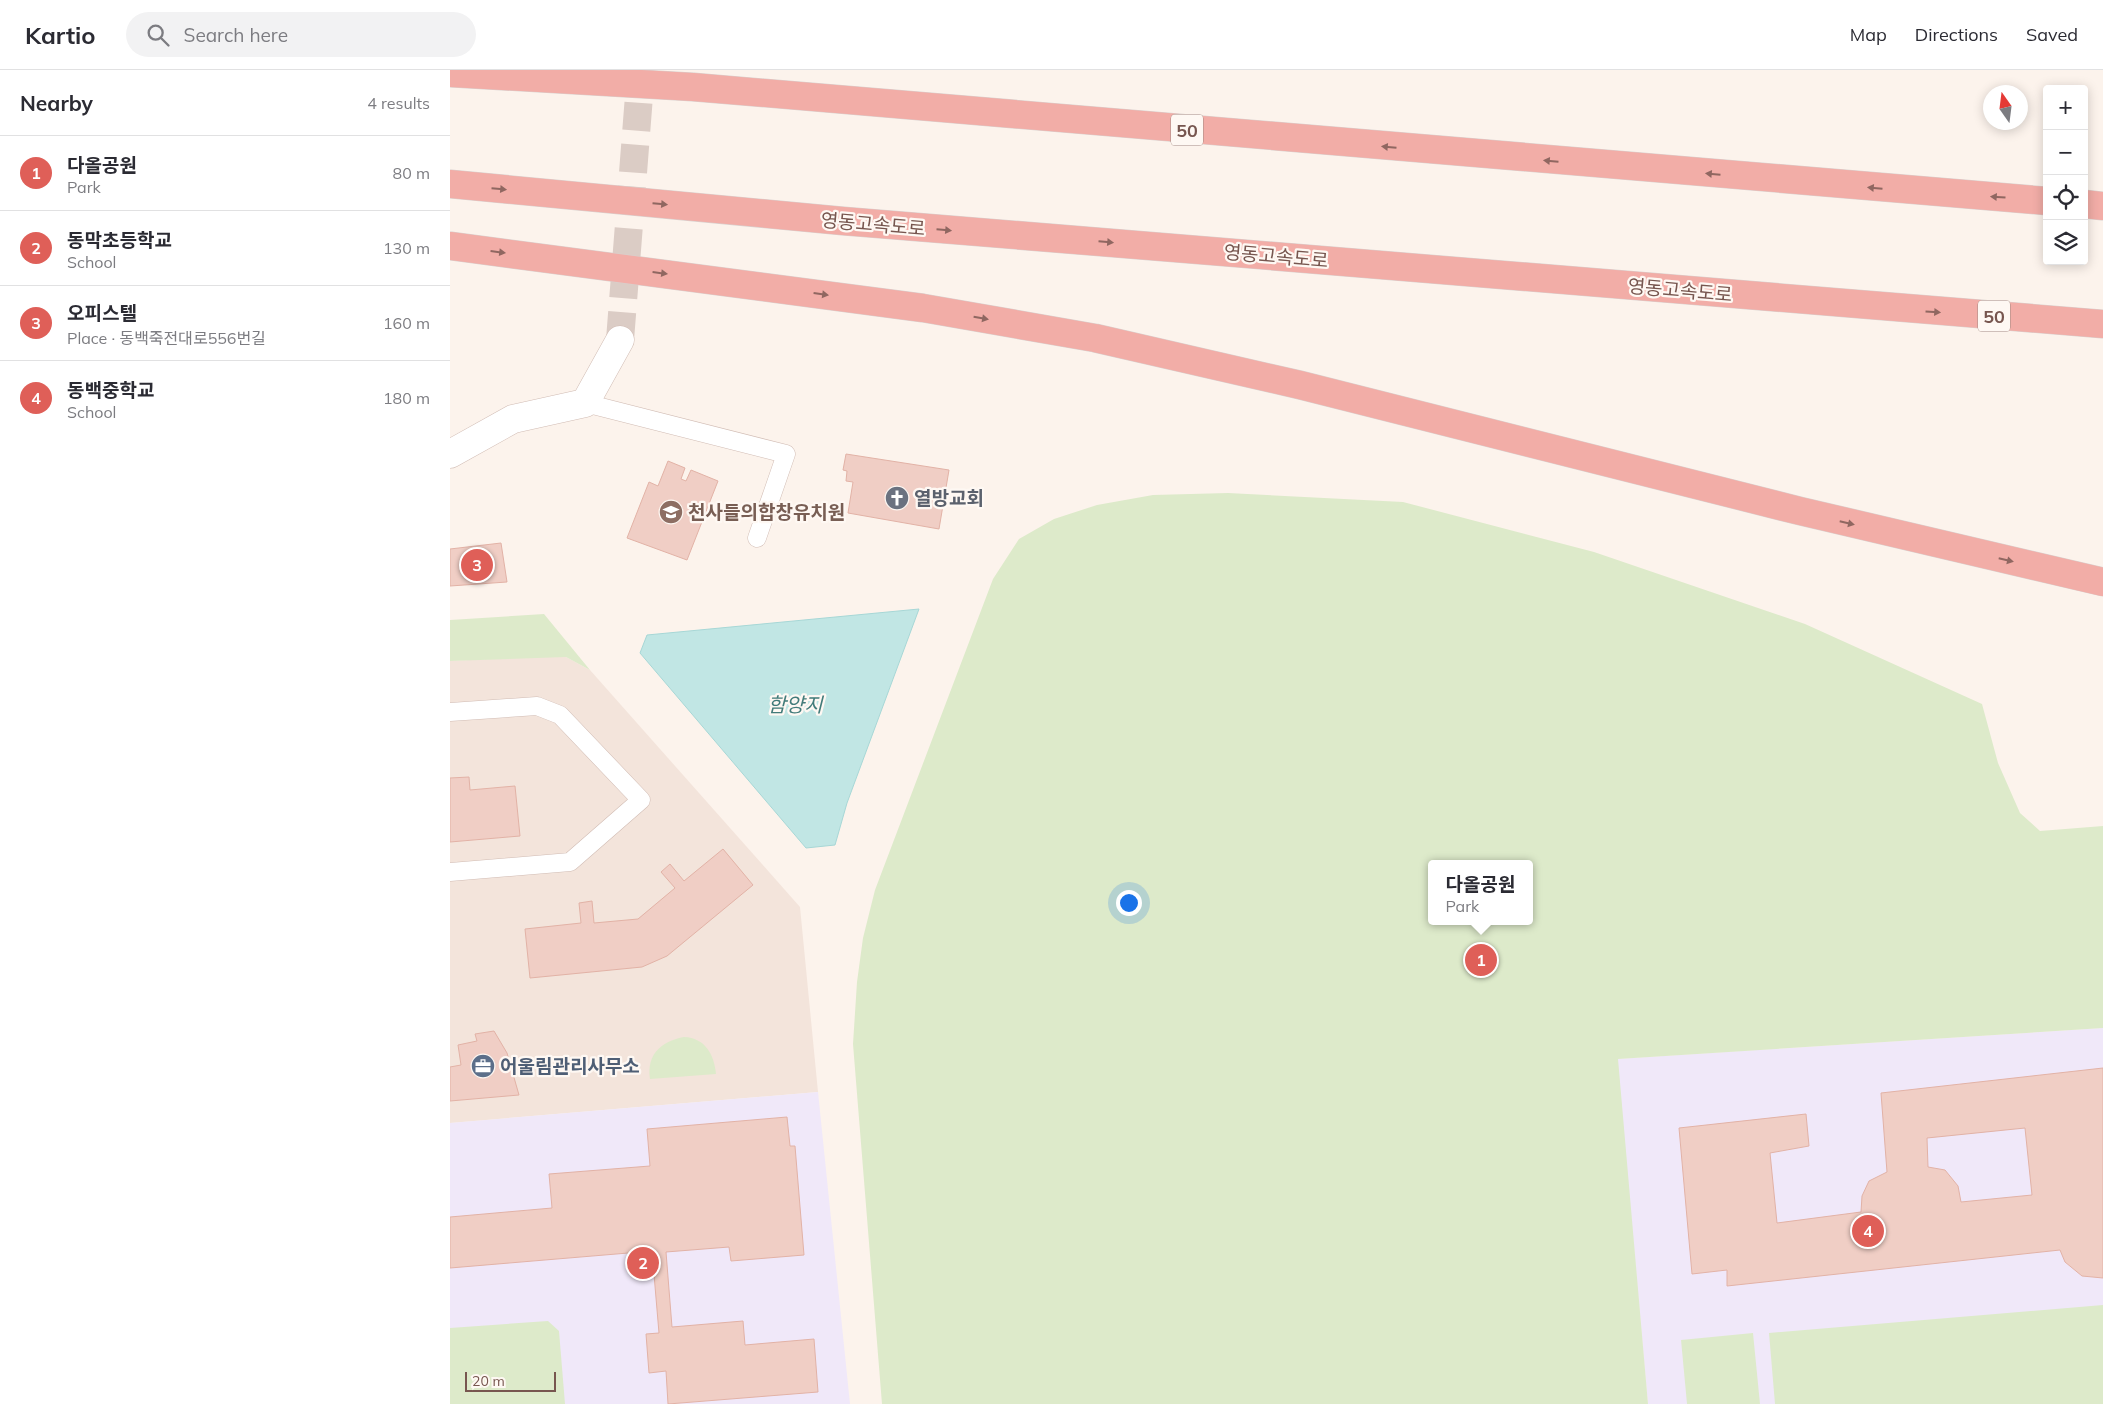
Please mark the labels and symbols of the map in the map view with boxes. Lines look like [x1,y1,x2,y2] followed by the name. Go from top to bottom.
[1983,85,2028,130] north arrow
[1171,114,1203,146] road number: 50
[1381,143,1397,151] one-way arrow
[1543,157,1559,165] one-way arrow
[1705,170,1721,178] one-way arrow
[1867,183,1883,191] one-way arrow
[491,185,507,193] one-way arrow
[1990,193,2006,201] one-way arrow
[653,200,669,208] one-way arrow
[820,207,926,241] street label: 영동고속도로
[936,226,952,234] one-way arrow
[1098,239,1114,247] one-way arrow
[1223,239,1329,273] street label: 영동고속도로
[491,249,507,257] one-way arrow
[652,269,668,277] one-way arrow
[1627,273,1733,307] street label: 영동고속도로
[813,290,829,298] one-way arrow
[1978,300,2010,332] road number: 50
[1925,308,1941,316] one-way arrow
[974,314,989,322] one-way arrow
[884,485,910,511] church icon: 열방교회
[914,486,984,510] place label: 열방교회
[658,499,684,525] school or university icon: 천사들의합창유치원
[688,500,845,524] place label: 천사들의합창유치원
[1840,519,1855,527] one-way arrow
[461,546,493,584] pin: 3
[1998,556,2013,564] one-way arrow
[767,692,824,717] water label: 함양지
[1116,890,1142,916] your location
[1465,941,1497,979] pin: 1
[470,1053,496,1079] office icon: 어울림관리사무소
[500,1054,640,1078] place label: 어울림관리사무소
[1852,1212,1884,1250] pin: 4
[627,1244,659,1282] pin: 2
[465,1369,556,1392] scale bar

